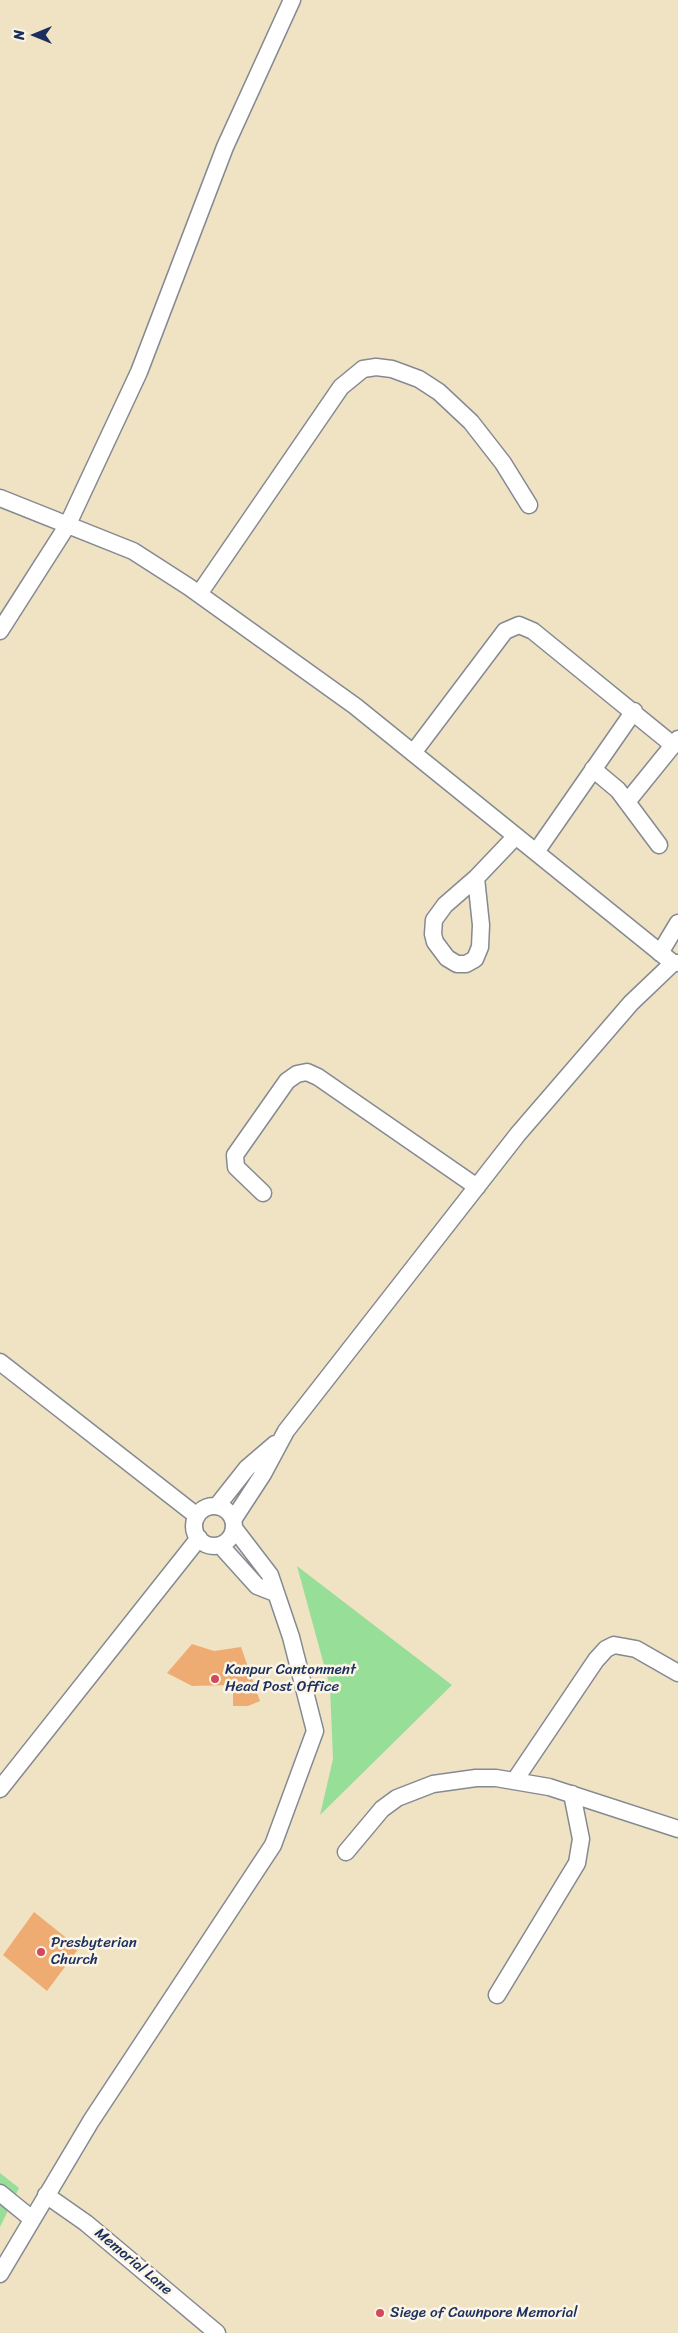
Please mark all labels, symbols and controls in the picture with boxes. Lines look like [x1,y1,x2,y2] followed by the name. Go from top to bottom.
[10,10,60,60] north arrow
[7,30,32,40] text: N
[225,1661,356,1696] place label: Kanpur Cantonment Head Post Office
[209,1673,221,1685] marker: Kanpur Cantonment Head Post Office
[51,1934,137,1969] place label: Presbyterian Church
[35,1946,47,1958] marker: Presbyterian Church
[91,2224,175,2300] street label: Memorial Lane
[390,2304,577,2322] place label: Siege of Cawnpore Memorial
[374,2307,386,2319] marker: Siege of Cawnpore Memorial

